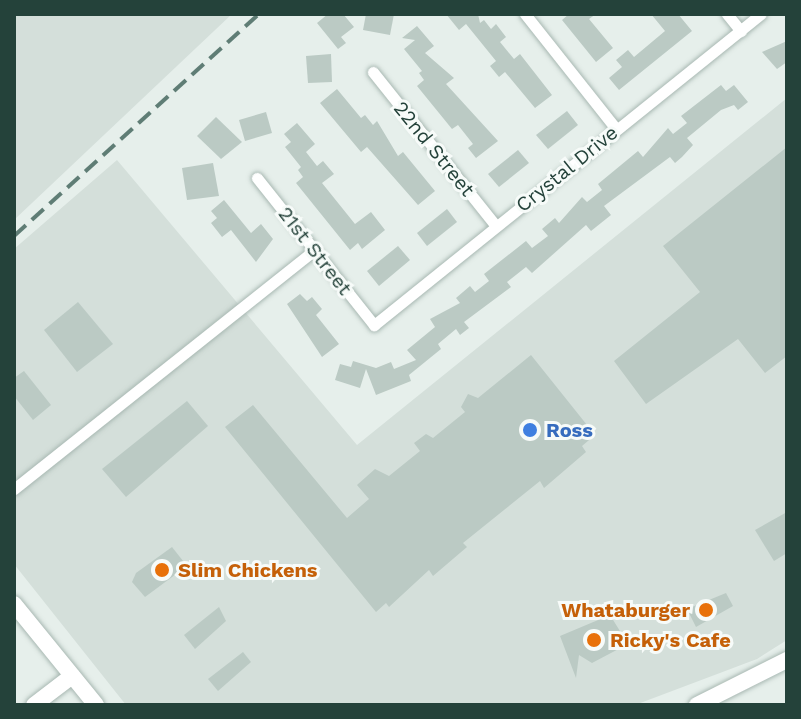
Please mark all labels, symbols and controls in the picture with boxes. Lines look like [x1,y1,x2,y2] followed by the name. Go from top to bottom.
[388,97,480,201] street label: 22nd Street
[511,120,623,218] street label: Crystal Drive
[273,202,357,300] street label: 21st Street
[546,418,593,442] place label: Ross
[521,421,539,439] marker: Ross
[178,558,318,582] place label: Slim Chickens
[153,561,171,579] marker: Slim Chickens
[561,598,690,622] place label: Whataburger
[697,601,715,619] marker: Whataburger
[610,628,731,652] place label: Ricky's Cafe
[585,631,603,649] marker: Ricky's Cafe

